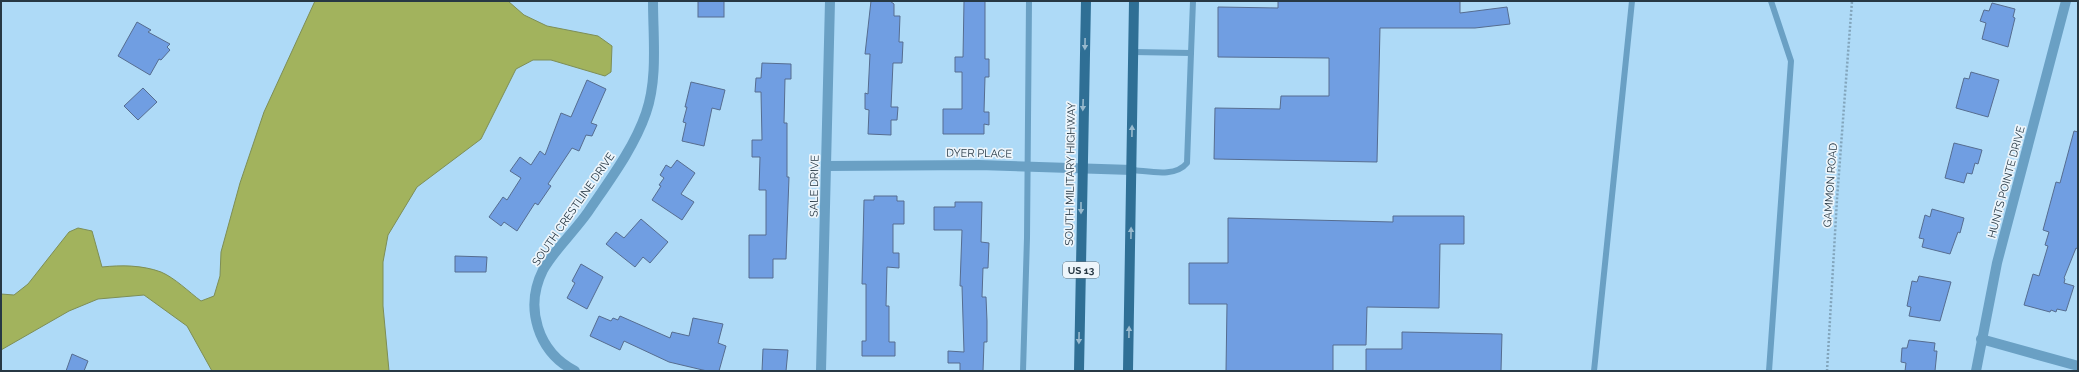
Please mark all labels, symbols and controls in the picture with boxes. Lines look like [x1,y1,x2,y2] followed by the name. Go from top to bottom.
[1081,38,1088,50] one-way arrow
[1080,99,1086,112] one-way arrow
[1063,102,1078,246] street label: SOUTH MILITARY HIGHWAY
[1129,124,1135,137] one-way arrow
[1985,124,2028,240] street label: HUNTS POINTE DRIVE
[1821,142,1840,228] street label: GAMMON ROAD
[946,146,1012,161] street label: DYER PLACE
[529,150,618,268] street label: SOUTH CRESTLINE DRIVE
[807,155,822,217] street label: SALE DRIVE
[1078,202,1084,215] one-way arrow
[1127,227,1134,239] one-way arrow
[1063,262,1099,278] road number: US 13
[1126,325,1132,338] one-way arrow
[1076,332,1083,344] one-way arrow

